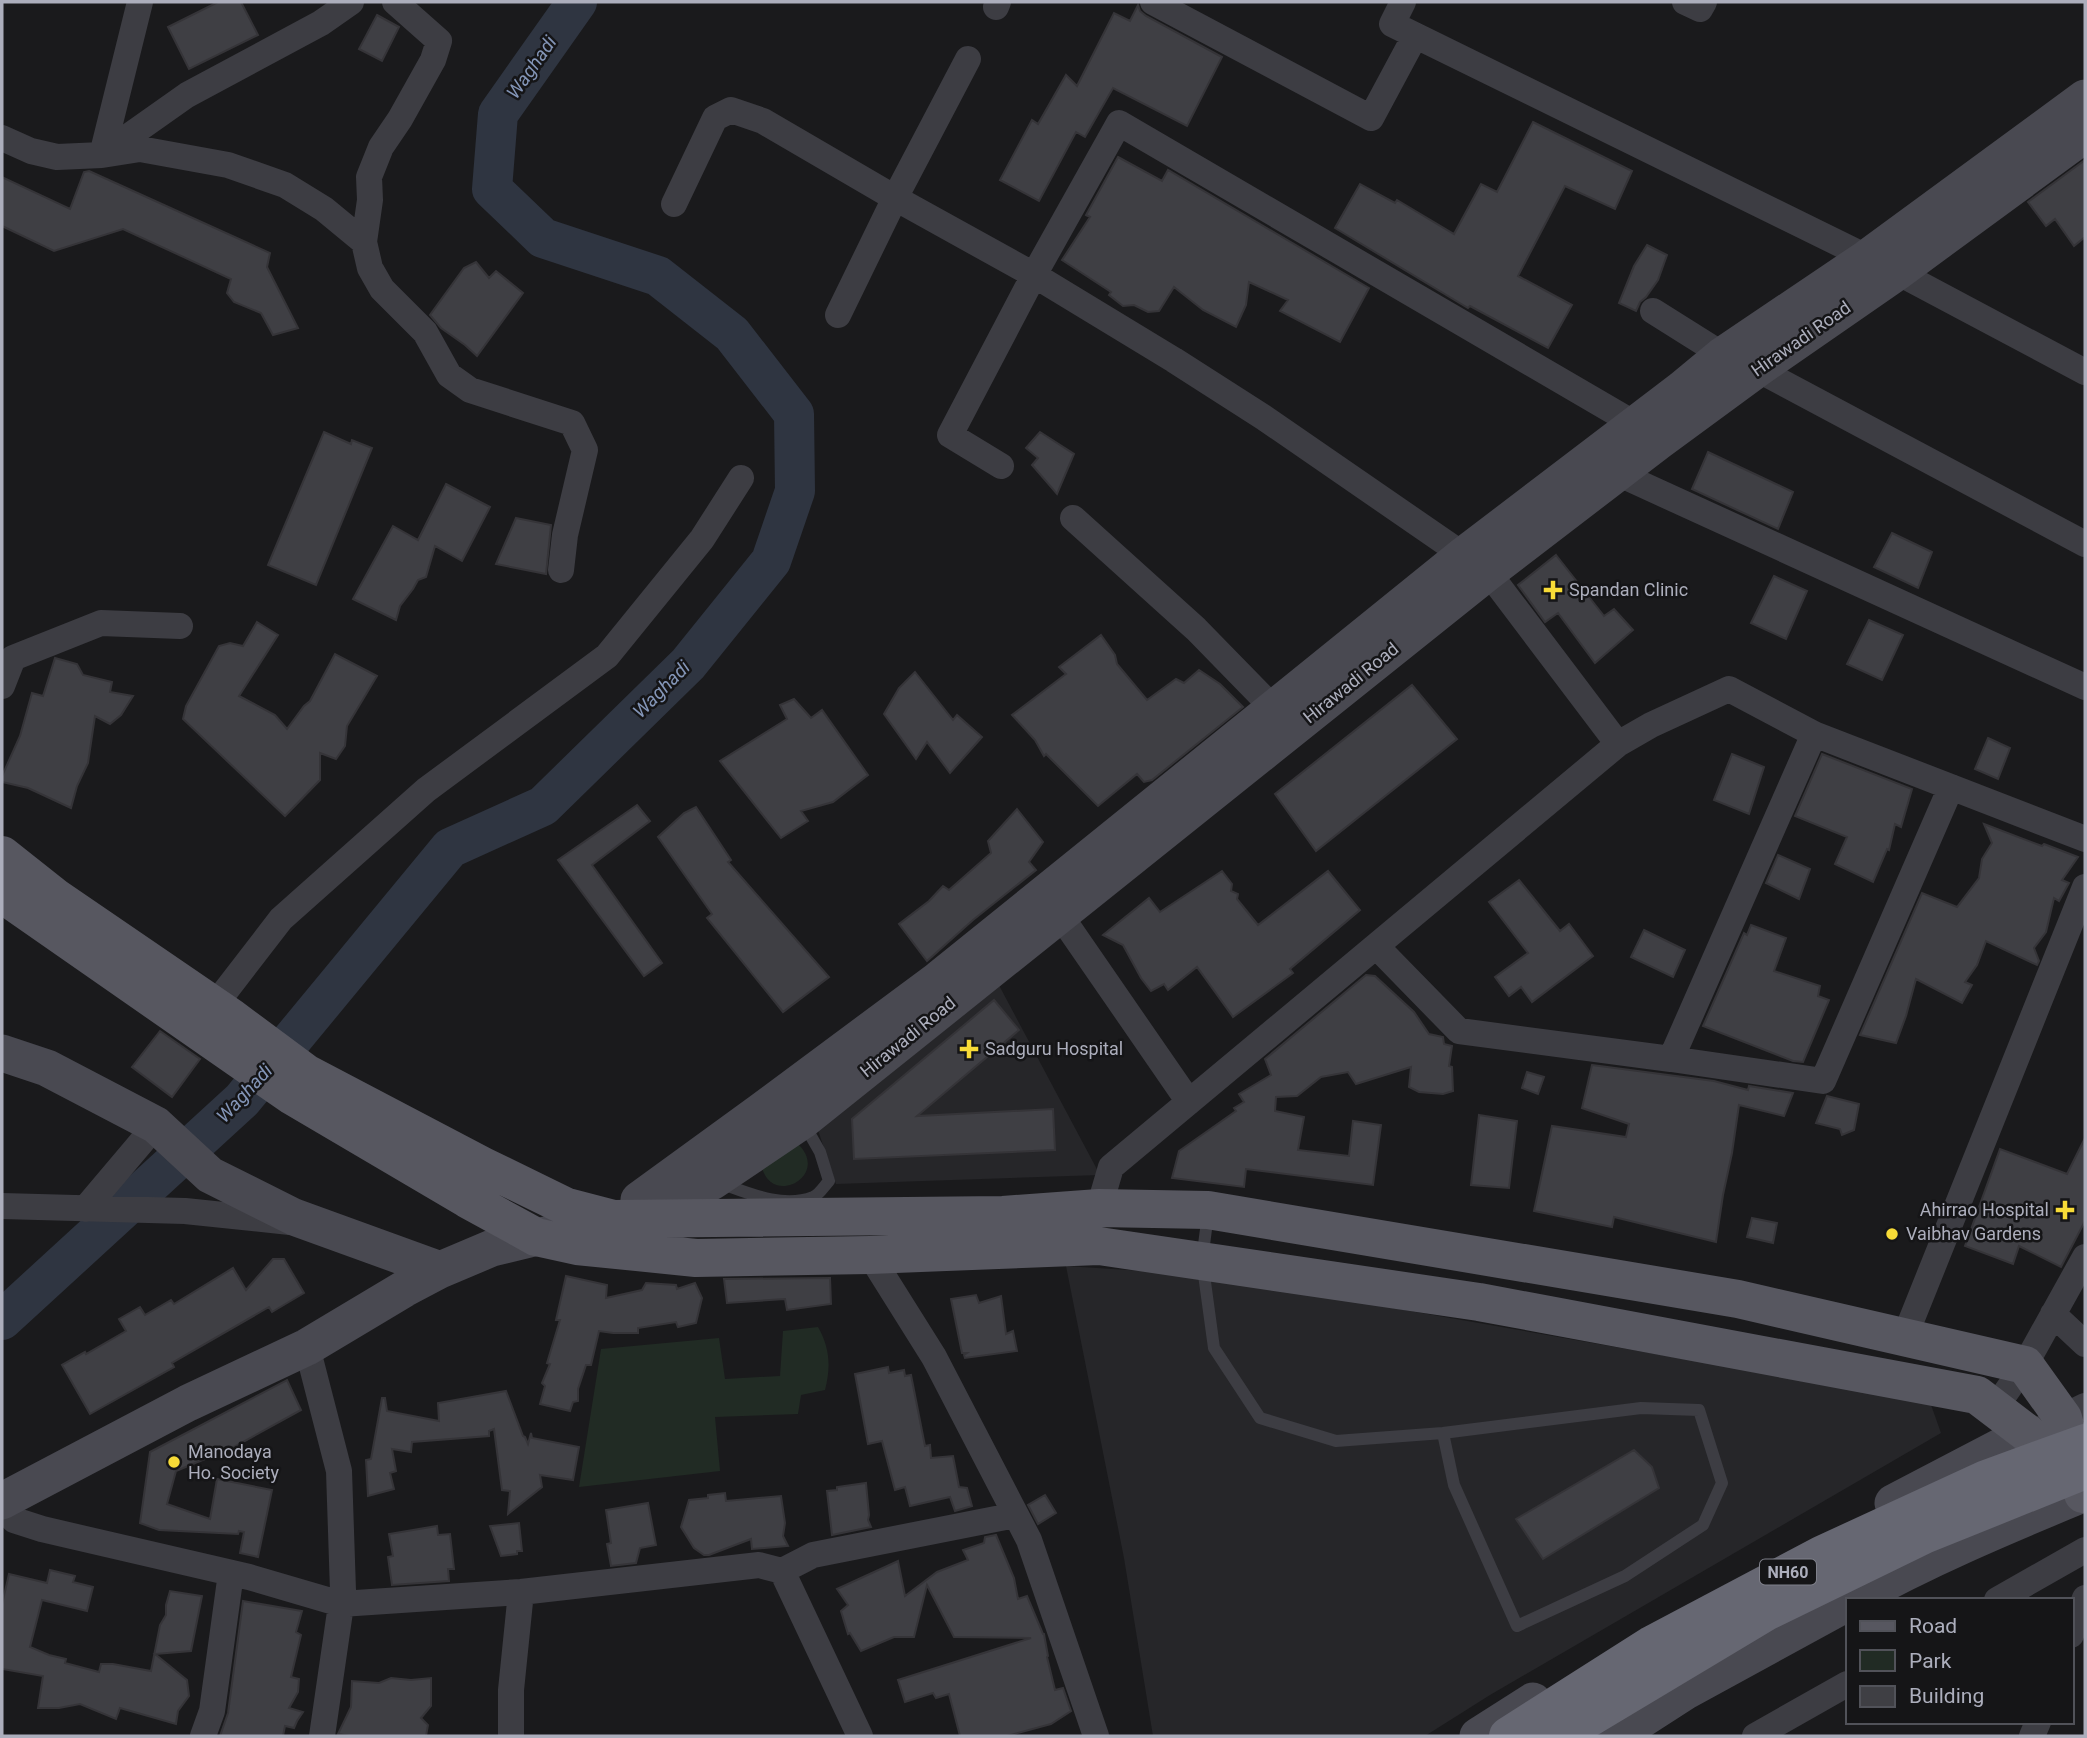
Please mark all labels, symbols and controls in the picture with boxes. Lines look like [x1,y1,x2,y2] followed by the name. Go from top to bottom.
[501,31,562,103] water label: Waghadi
[1747,297,1854,381] street label: Hirawadi Road
[1569,579,1688,600] place label: Spandan Clinic
[1543,580,1563,600] marker: Spandan Clinic
[1299,638,1403,727] street label: Hirawadi Road
[628,656,695,723] water label: Waghadi
[856,992,960,1081] street label: Hirawadi Road
[985,1038,1123,1059] place label: Sadguru Hospital
[959,1039,979,1059] marker: Sadguru Hospital
[212,1059,277,1127] water label: Waghadi
[1920,1199,2049,1220] place label: Ahirrao Hospital
[2055,1200,2075,1220] marker: Ahirrao Hospital
[1906,1223,2041,1244] place label: Vaibhav Gardens
[1884,1226,1900,1242] marker: Vaibhav Gardens
[188,1441,280,1483] place label: Manodaya Ho. Society
[166,1454,182,1470] marker: Manodaya Ho. Society
[1760,1560,1816,1584] road number: NH60
[1846,1598,2073,1724] legend
[1909,1614,1957,1638] text: Road
[1909,1649,1952,1673] text: Park
[1909,1684,1984,1708] text: Building

